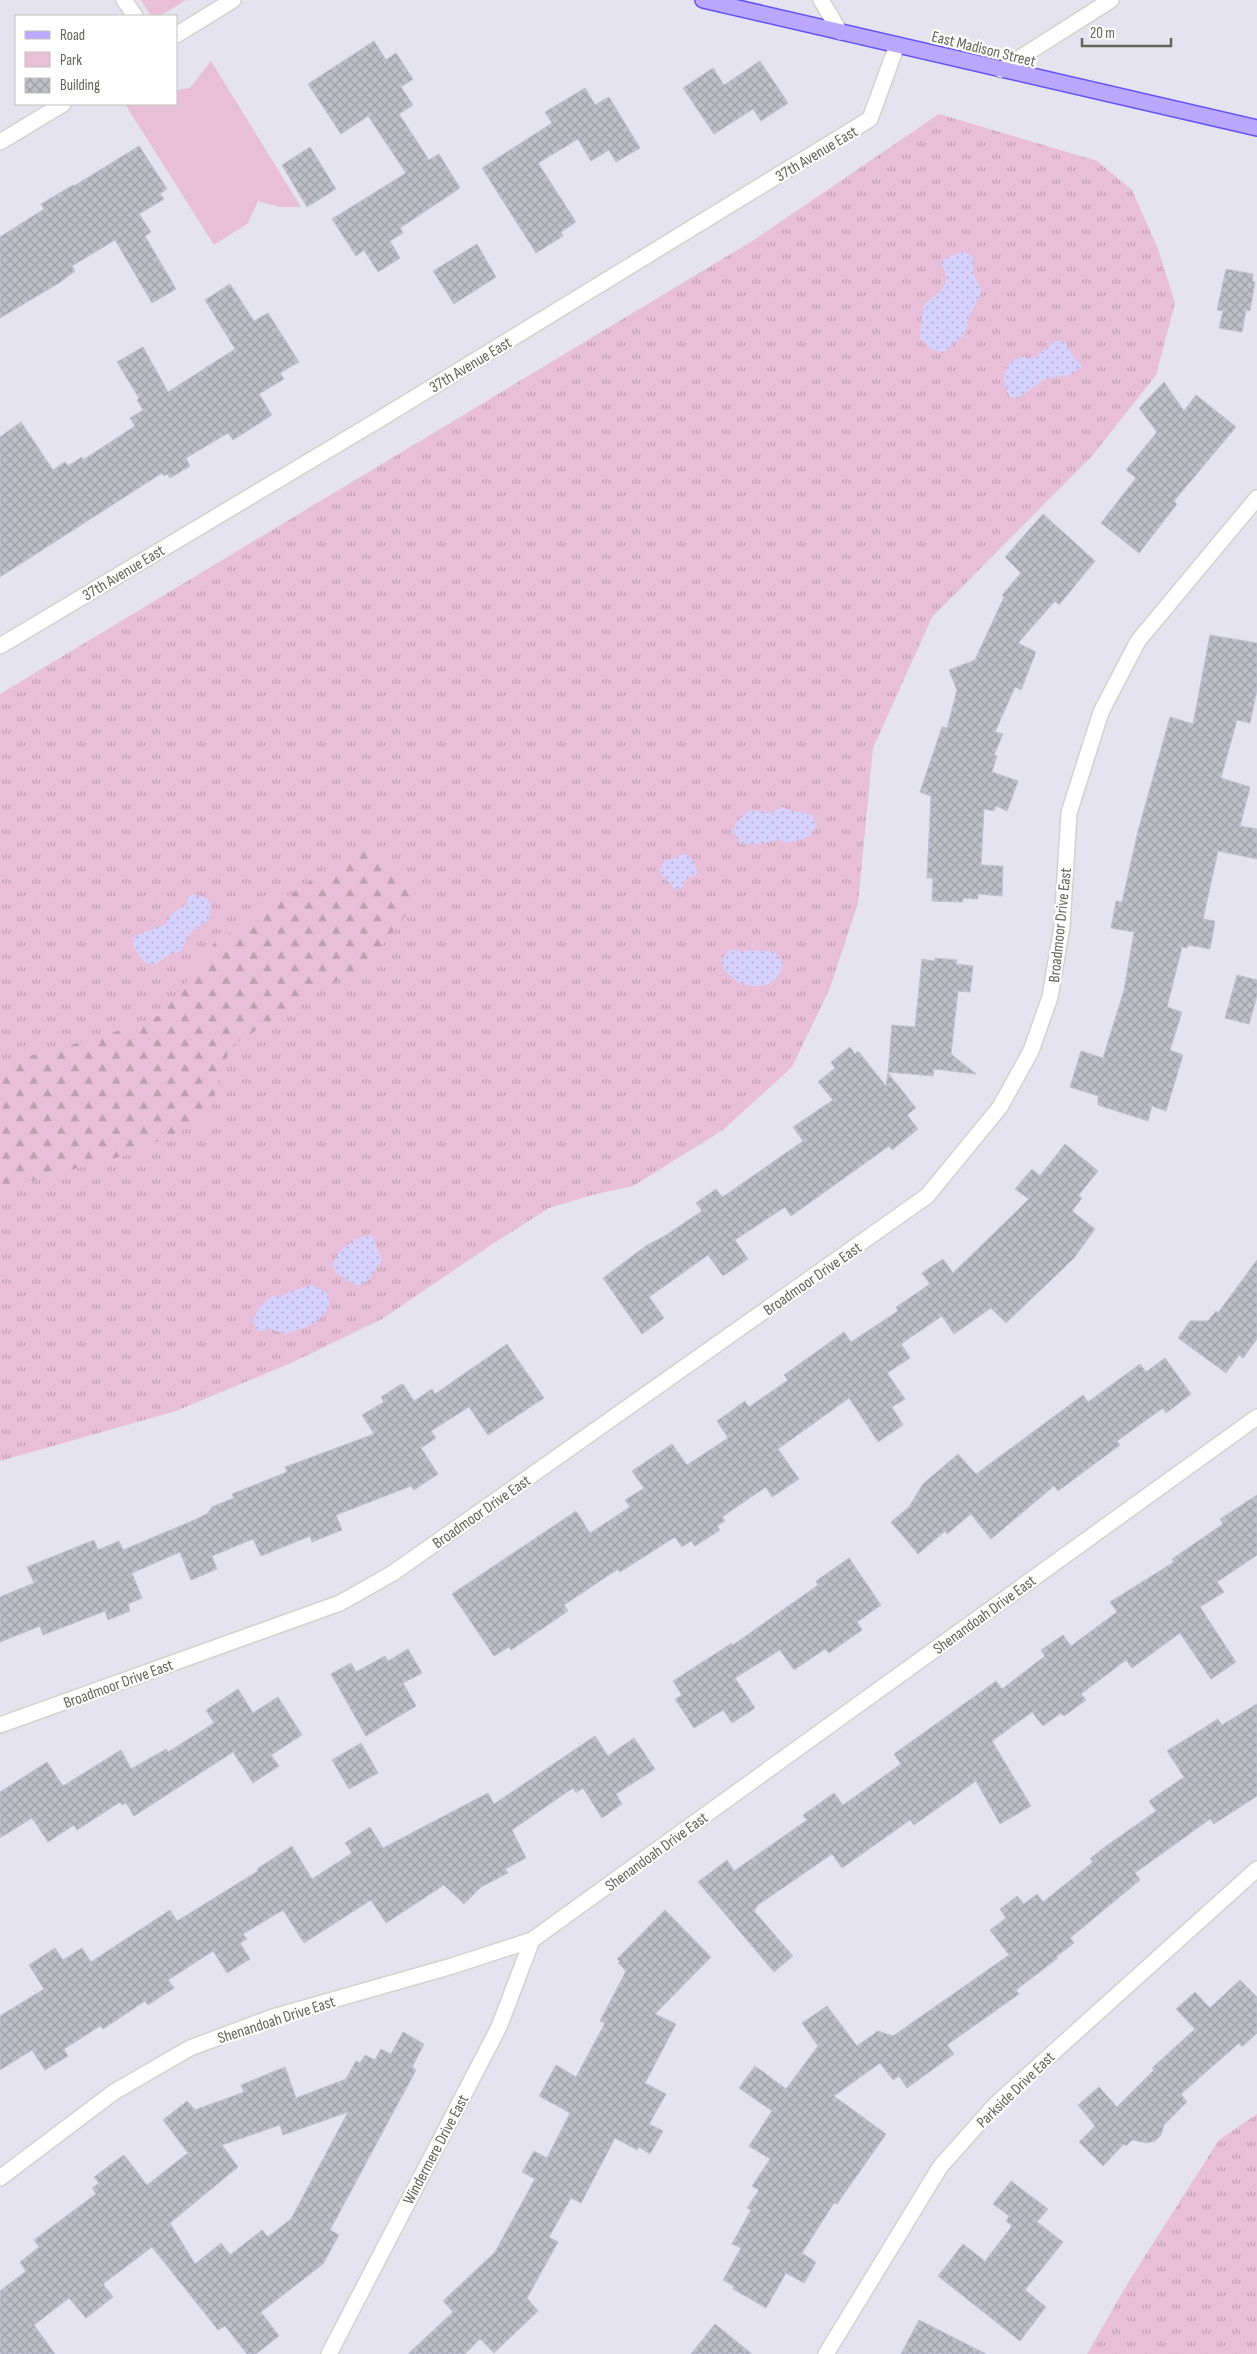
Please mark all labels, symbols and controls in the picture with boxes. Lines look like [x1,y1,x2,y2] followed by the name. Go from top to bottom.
[15,15,178,105] legend
[1082,15,1171,47] scale bar
[1090,24,1115,43] text: 20 m
[60,26,85,45] text: Road
[930,27,1038,72] street label: East Madison Street
[60,51,82,70] text: Park
[60,76,100,95] text: Building
[772,122,861,186] street label: 37th Avenue East
[426,333,515,397] street label: 37th Avenue East
[79,541,168,605] street label: 37th Avenue East
[1045,867,1076,983] street label: Broadmoor Drive East
[760,1238,866,1320] street label: Broadmoor Drive East
[429,1471,535,1553] street label: Broadmoor Drive East
[930,1571,1040,1659] street label: Shenandoah Drive East
[61,1656,176,1713] street label: Broadmoor Drive East
[602,1808,712,1896] street label: Shenandoah Drive East
[215,1992,338,2048] street label: Shenandoah Drive East
[973,2048,1059,2132] street label: Parkside Drive East
[399,2091,473,2208] street label: Windermere Drive East

